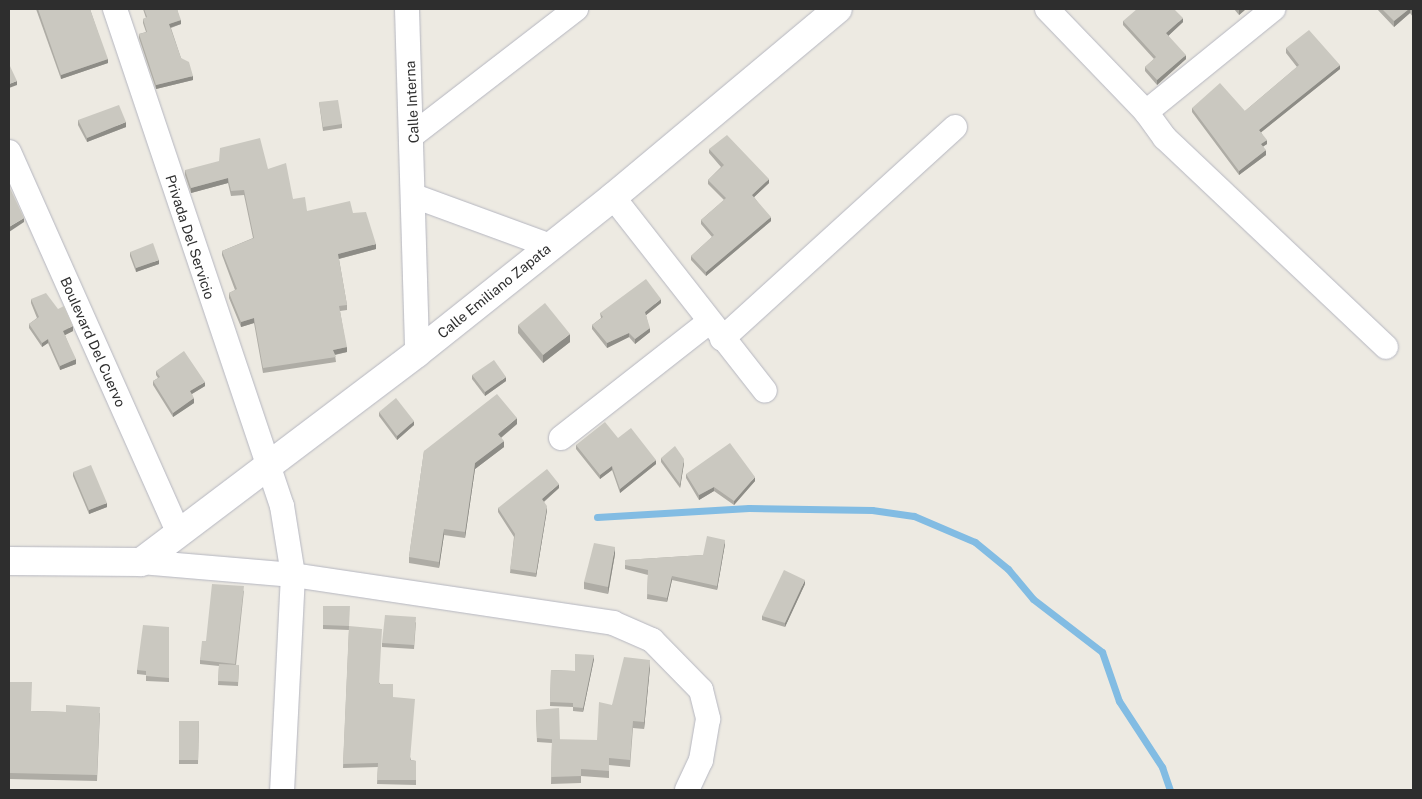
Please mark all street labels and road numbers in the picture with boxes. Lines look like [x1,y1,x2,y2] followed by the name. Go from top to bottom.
[401,60,423,144] street label: Calle Interna
[162,173,218,301] street label: Privada Del Servicio
[434,240,554,342] street label: Calle Emiliano Zapata
[57,274,129,410] street label: Boulevard Del Cuervo

